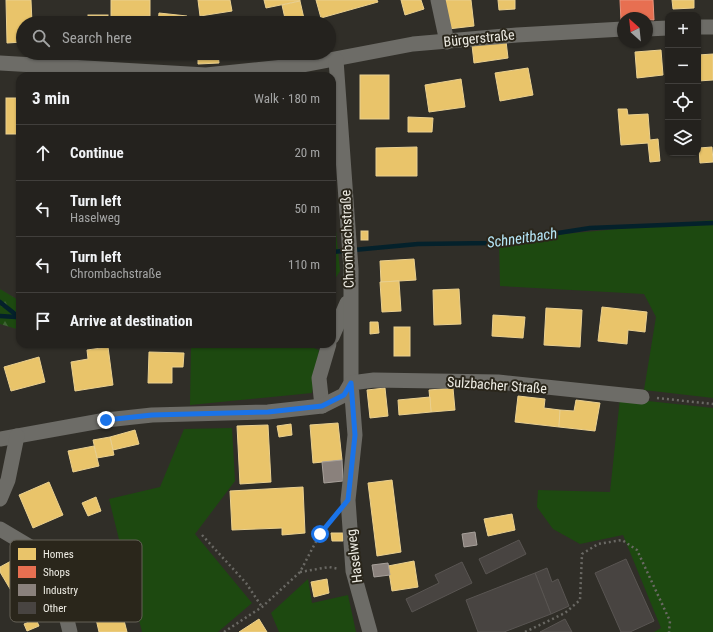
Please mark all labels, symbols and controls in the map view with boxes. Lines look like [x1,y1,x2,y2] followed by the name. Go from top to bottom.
[617,12,653,48] north arrow
[665,12,701,156] map controls
[665,12,701,48] button: +
[16,16,336,60] search box
[443,26,516,50] street label: Bürgerstraße
[30,27,52,49] icon: search
[62,29,132,47] text: Search here
[665,48,701,84] button: −
[665,84,701,120] button: locate
[32,88,70,108] text: 3 min
[254,91,320,106] text: Walk · 180 m
[665,120,701,156] button: layers
[32,142,54,164] icon: ahead
[70,144,124,162] text: Continue
[294,145,320,160] text: 20 m
[337,189,357,288] street label: Chrombachstraße
[70,192,121,210] text: Turn left
[32,198,54,220] icon: left
[294,201,320,216] text: 50 m
[70,210,120,225] text: Haselweg
[486,224,558,252] water label: Schneitbach
[70,248,121,266] text: Turn left
[32,254,54,276] icon: left
[288,257,320,272] text: 110 m
[70,266,161,281] text: Chrombachstraße
[32,310,54,332] icon: arrive
[70,312,193,330] text: Arrive at destination
[446,374,548,397] street label: Sulzbacher Straße
[97,411,115,429] route end
[311,525,329,543] route start
[343,528,365,584] street label: Haselweg
[10,540,142,622] legend
[43,548,74,561] text: Homes
[43,566,70,579] text: Shops
[43,584,79,597] text: Industry
[43,602,67,615] text: Other

